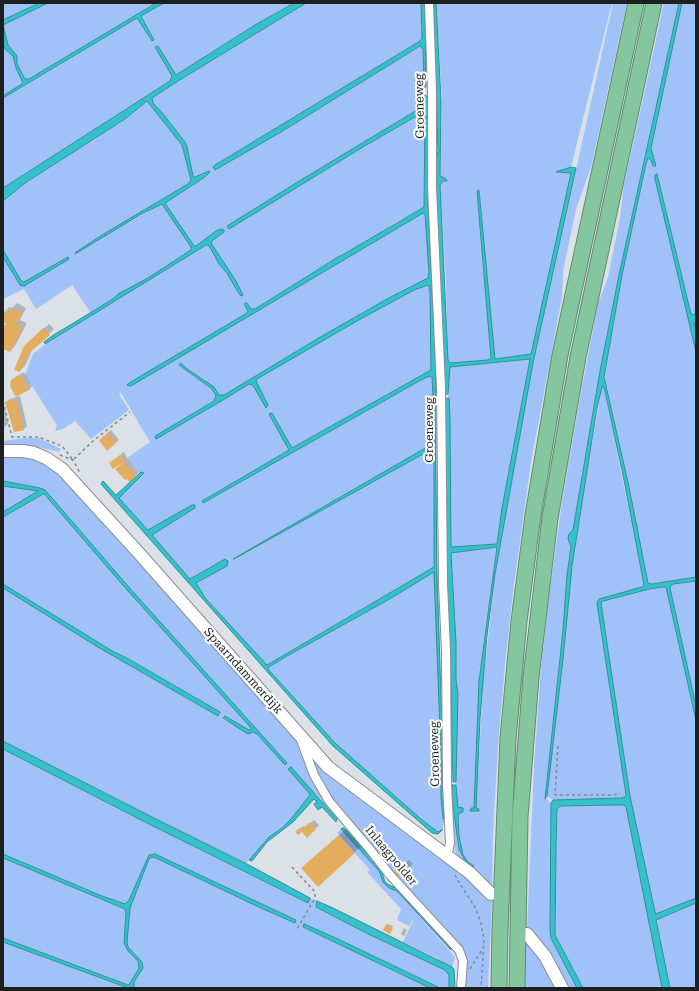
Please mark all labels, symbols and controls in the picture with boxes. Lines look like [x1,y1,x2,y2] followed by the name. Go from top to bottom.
[412,73,428,139] street label: Groeneweg
[422,397,436,463] street label: Groeneweg
[201,625,285,717] street label: Spaarndammerdijk
[427,721,443,787] street label: Groeneweg
[362,823,420,889] street label: Inlaagpolder

